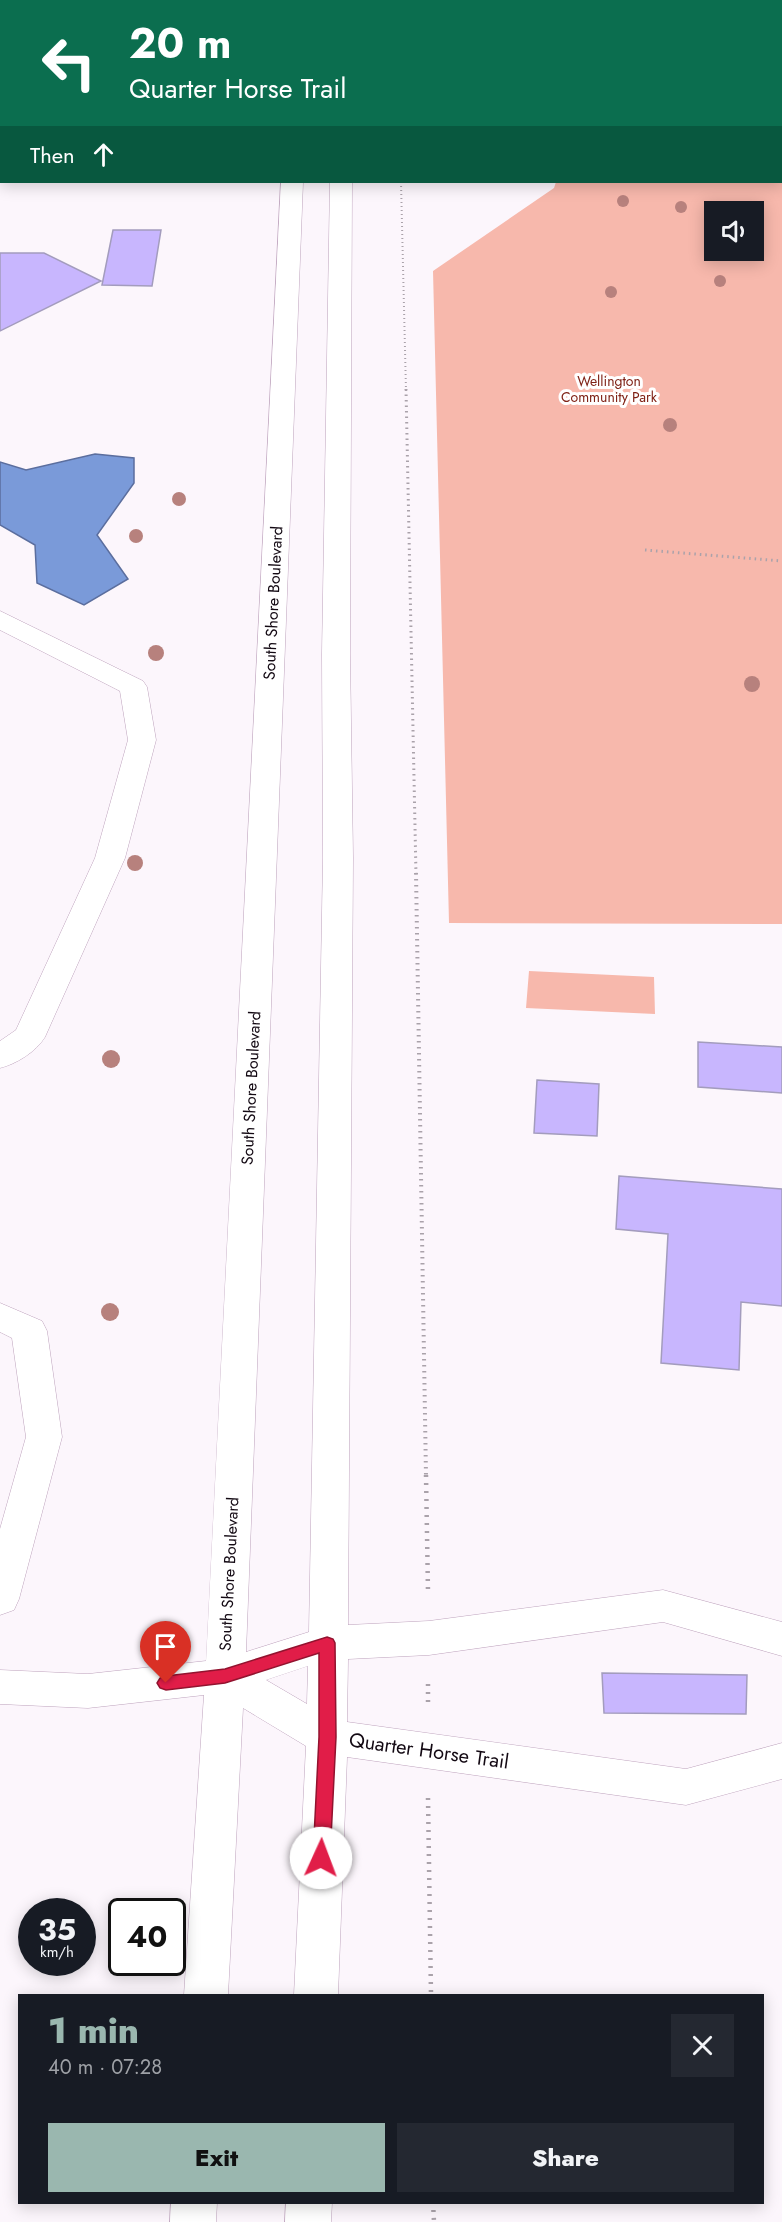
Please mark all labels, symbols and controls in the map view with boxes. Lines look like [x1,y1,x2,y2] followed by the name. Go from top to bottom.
[129,13,231,74] text: 20 m
[30,24,108,102] icon: left
[129,69,347,108] text: Quarter Horse Trail
[87,138,120,171] icon: ahead
[30,139,75,171] text: Then
[704,201,764,261] map controls
[704,201,764,261] button: sound
[561,371,658,407] park label: Wellington Community Park
[257,525,289,681] street label: South Shore Boulevard
[235,1010,267,1166] street label: South Shore Boulevard
[213,1496,245,1652] street label: South Shore Boulevard
[140,1621,191,1683] pin
[149,1630,182,1663] icon: arrive
[347,1725,511,1777] street label: Quarter Horse Trail
[289,1826,353,1890] position arrow
[108,1898,186,1976] speed limit sign: 40
[38,1908,76,1951] text: 35
[40,1941,74,1963] text: km/h
[48,2004,139,2056] text: 1 min
[671,2014,734,2077] button: close
[48,2053,162,2082] text: 40 m · 07:28
[48,2123,385,2192] button: Exit
[397,2123,734,2192] button: Share

